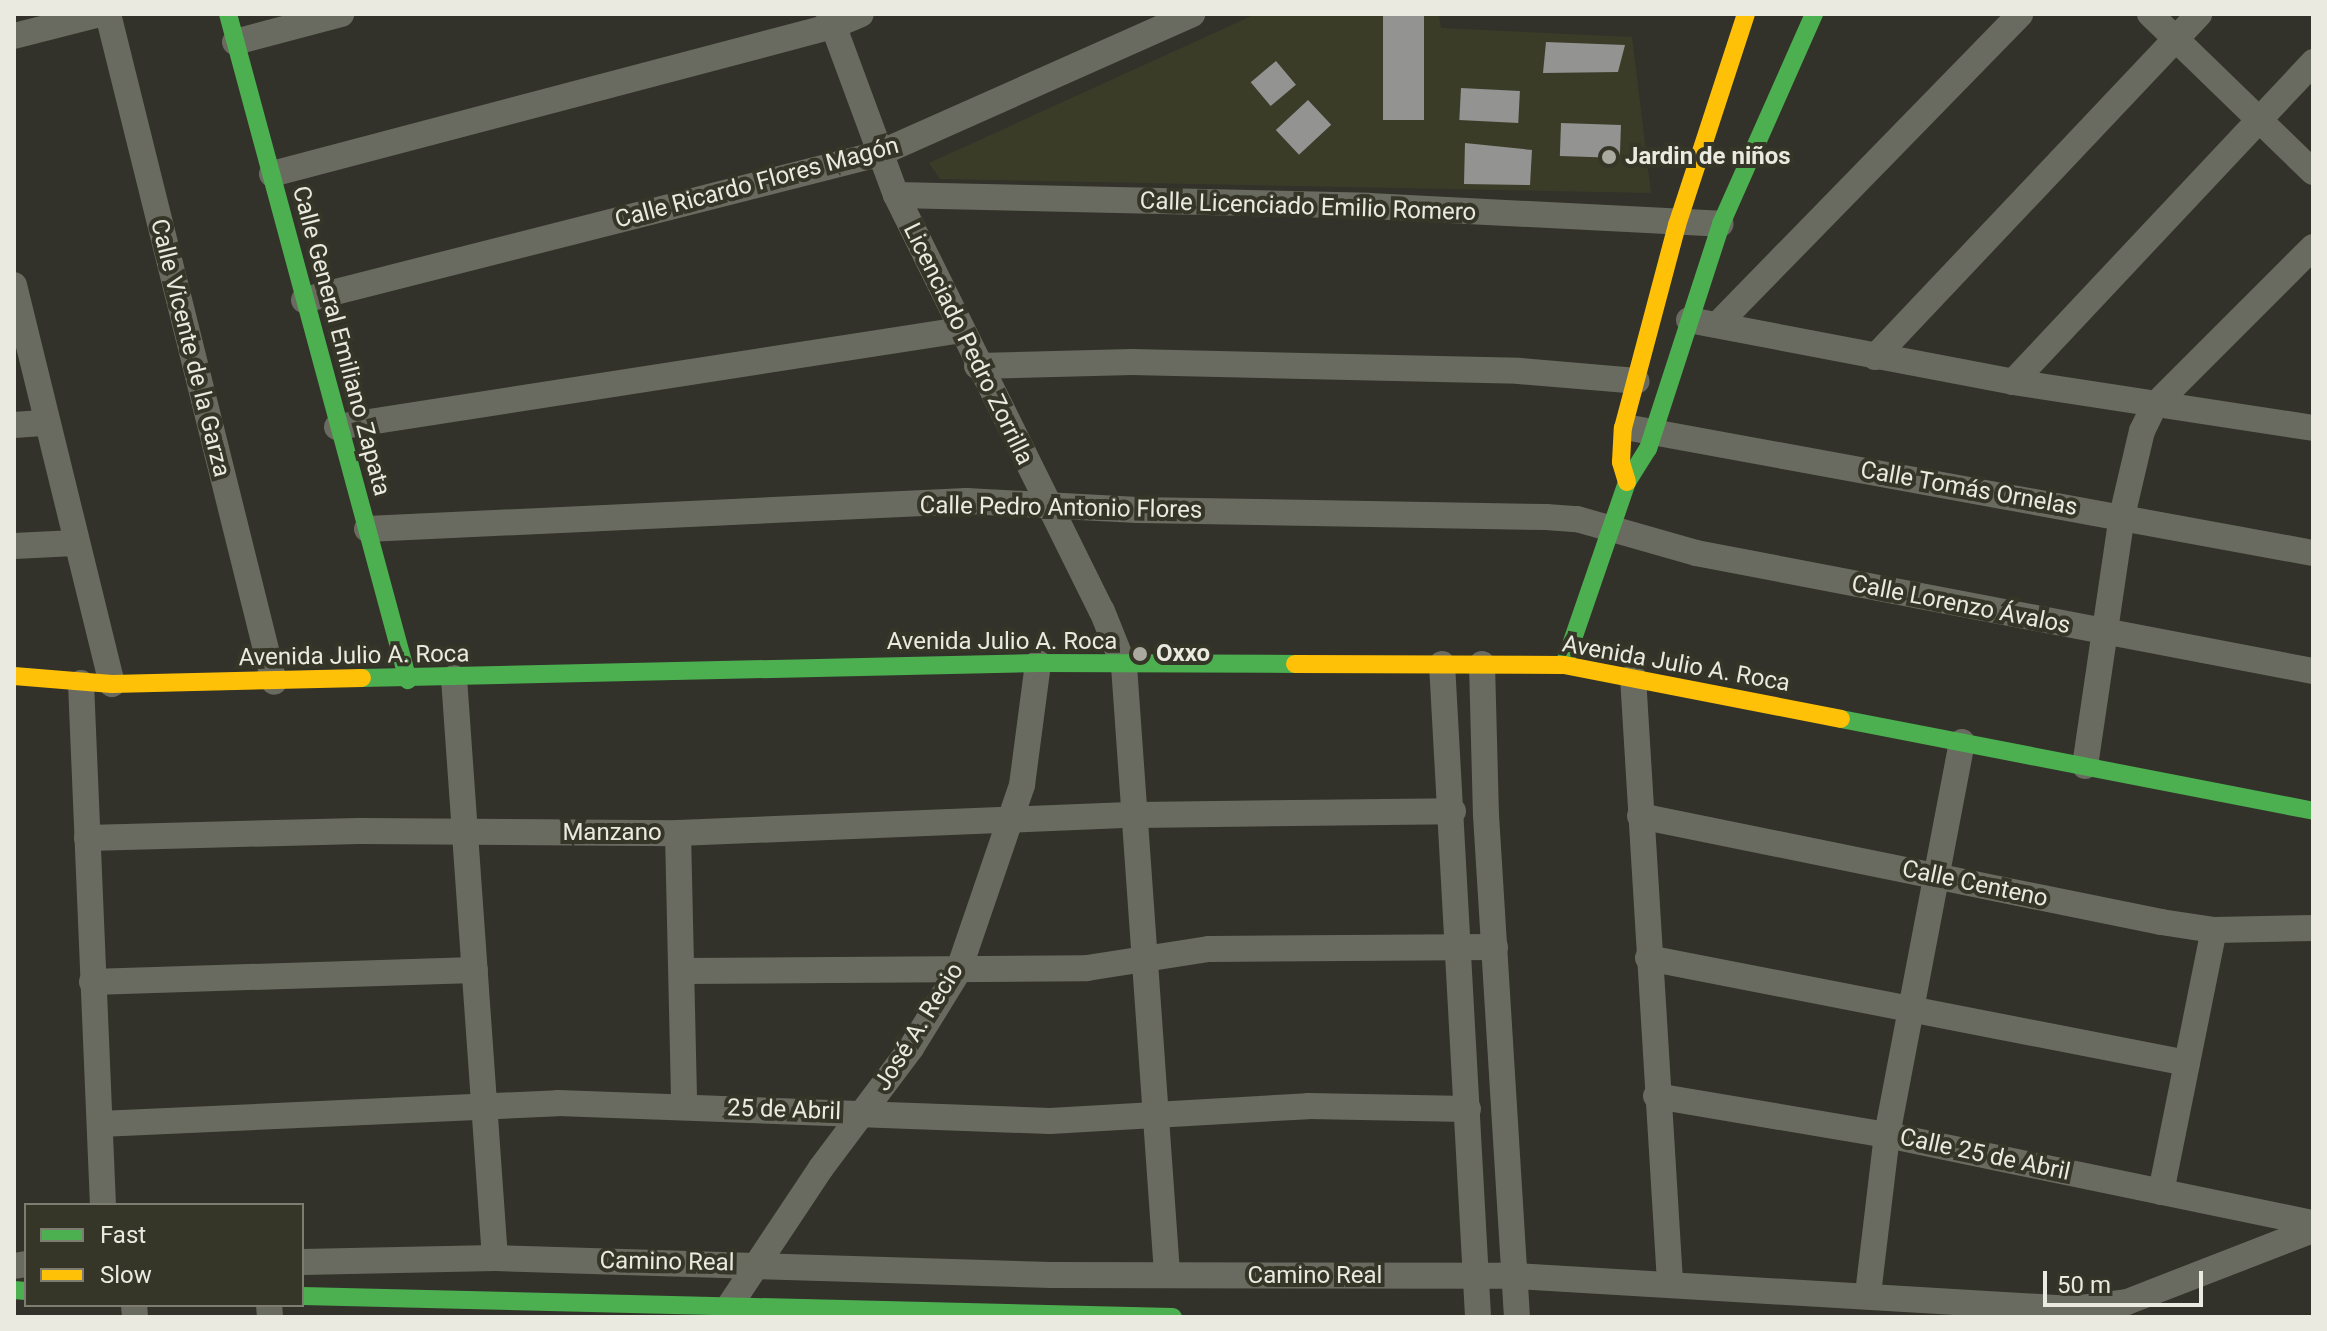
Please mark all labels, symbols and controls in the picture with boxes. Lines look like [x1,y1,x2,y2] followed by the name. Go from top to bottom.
[612,131,902,235] street label: Calle Ricardo Flores Magón
[1625,143,1791,171] place label: Jardin de niños
[1600,148,1618,166] marker: Jardin de niños
[286,183,396,499] street label: Calle General Emiliano Zapata
[1139,187,1477,227] street label: Calle Licenciado Emilio Romero
[144,216,236,480] street label: Calle Vicente de la Garza
[897,218,1039,470] street label: Licenciado Pedro Zorrilla
[1858,456,2080,522] street label: Calle Tomás Ornelas
[919,491,1203,525] street label: Calle Pedro Antonio Flores
[1849,570,2073,640] street label: Calle Lorenzo Ávalos
[887,628,1117,656] street label: Avenida Julio A. Roca
[1560,630,1792,698] street label: Avenida Julio A. Roca
[238,640,470,672] street label: Avenida Julio A. Roca
[1156,640,1210,668] place label: Oxxo
[1131,645,1149,663] marker: Oxxo
[562,819,662,847] street label: Manzano
[1900,855,2050,913] street label: Calle Centeno
[868,958,970,1096] street label: José A. Recio
[726,1094,842,1126] street label: 25 de Abril
[1897,1123,2073,1187] street label: Calle 25 de Abril
[24,1203,304,1307] legend
[100,1221,146,1249] text: Fast
[599,1246,735,1278] street label: Camino Real
[2047,1255,2207,1305] scale bar
[100,1261,152,1289] text: Slow
[1248,1262,1382,1290] street label: Camino Real
[2057,1271,2111,1299] text: 50 m

